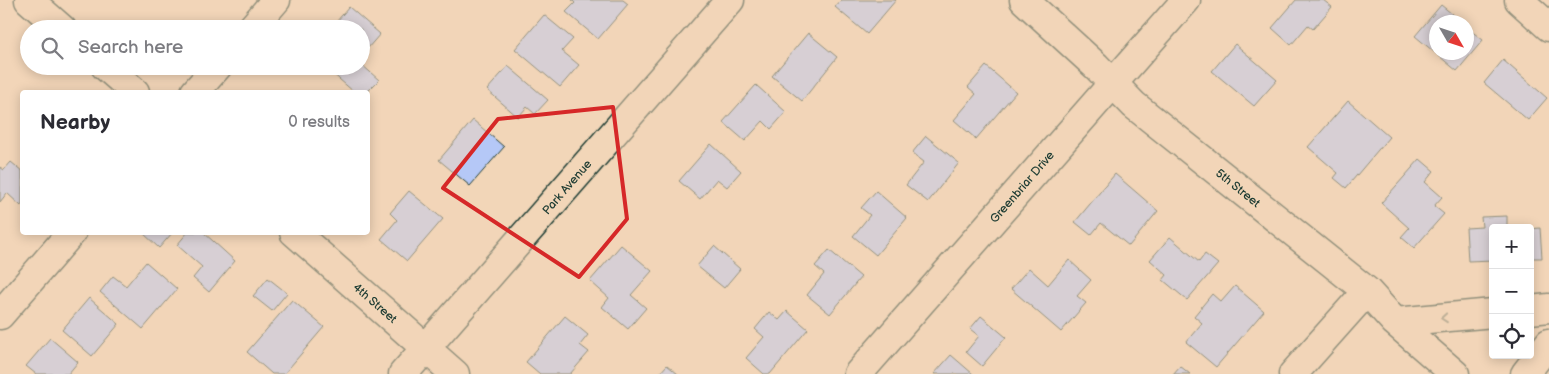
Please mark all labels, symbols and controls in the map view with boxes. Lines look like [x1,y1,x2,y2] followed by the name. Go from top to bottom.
[1429,15,1474,60] north arrow
[20,20,370,75] search box
[38,34,66,62] icon: search
[78,36,183,59] text: Search here
[40,110,110,135] text: Nearby
[288,113,350,132] text: 0 results
[987,148,1058,226] street label: Greenbriar Drive
[540,157,595,218] street label: Park Avenue
[1212,166,1263,211] street label: 5th Street
[1489,224,1534,359] map controls
[1489,224,1534,269] button: +
[1489,269,1534,314] button: −
[350,280,400,327] street label: 4th Street
[1440,312,1448,323] one-way arrow
[1489,314,1534,359] button: locate

